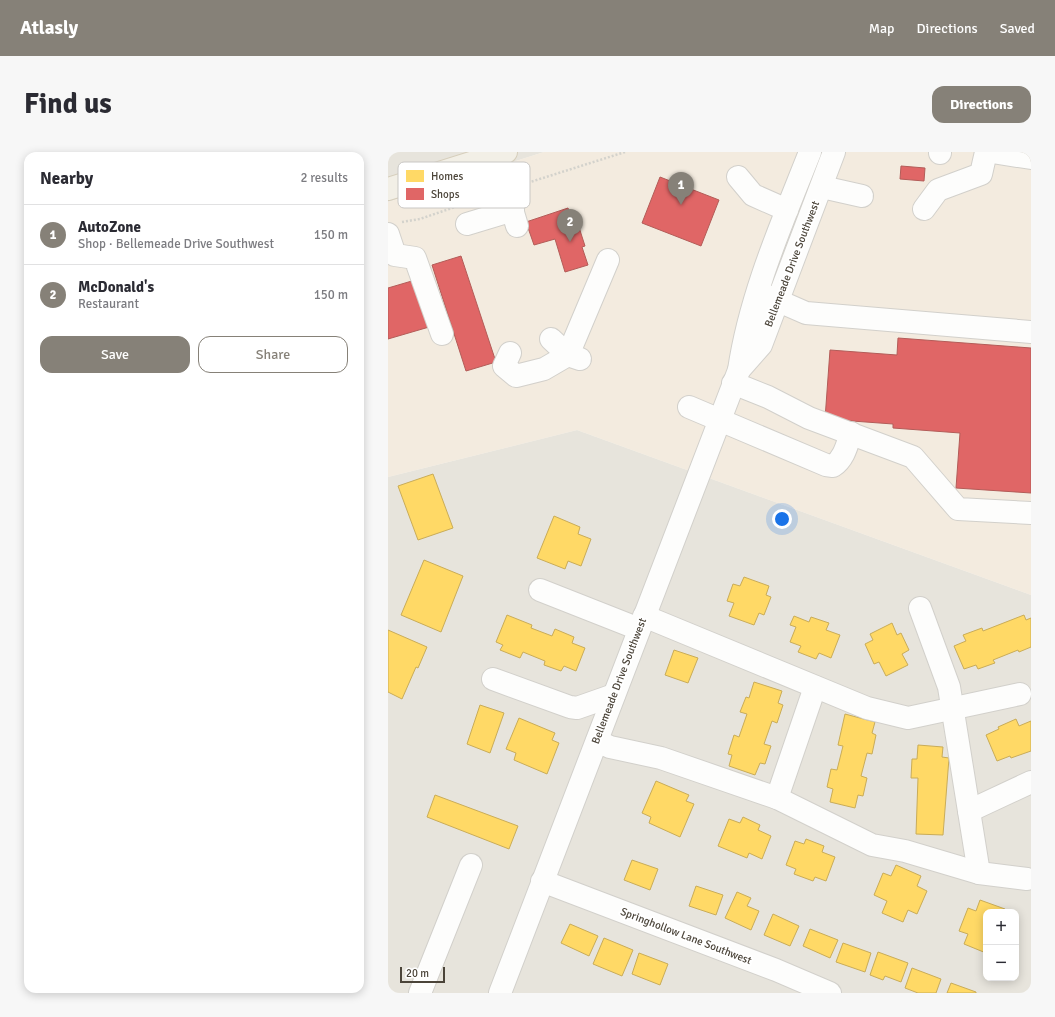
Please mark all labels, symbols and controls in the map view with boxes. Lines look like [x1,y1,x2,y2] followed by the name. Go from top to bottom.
[20,16,78,40] text: Atlasly
[869,20,895,37] text: Map
[917,20,978,37] text: Directions
[1000,20,1035,37] text: Saved
[932,86,1031,123] button: Directions
[24,87,112,121] text: Find us
[398,162,530,208] legend
[40,168,93,189] text: Nearby
[300,170,348,186] text: 2 results
[431,170,463,183] text: Homes
[668,172,694,205] pin: 1
[431,188,460,201] text: Shops
[762,199,822,329] street label: Bellemeade Drive Southwest
[557,209,583,242] pin: 2
[78,218,141,236] text: AutoZone
[49,227,57,243] text: 1
[314,227,348,243] text: 150 m
[78,236,274,252] text: Shop · Bellemeade Drive Southwest
[78,278,154,296] text: McDonald's
[49,287,57,303] text: 2
[314,287,348,303] text: 150 m
[78,296,139,312] text: Restaurant
[40,336,190,373] button: Save
[198,336,348,373] button: Share
[772,509,792,529] your location
[589,616,649,746] street label: Bellemeade Drive Southwest
[619,905,754,967] street label: Springhollow Lane Southwest
[983,909,1019,981] map controls
[983,909,1019,945] button: +
[983,945,1019,981] button: −
[400,965,445,984] scale bar
[406,967,429,980] text: 20 m

